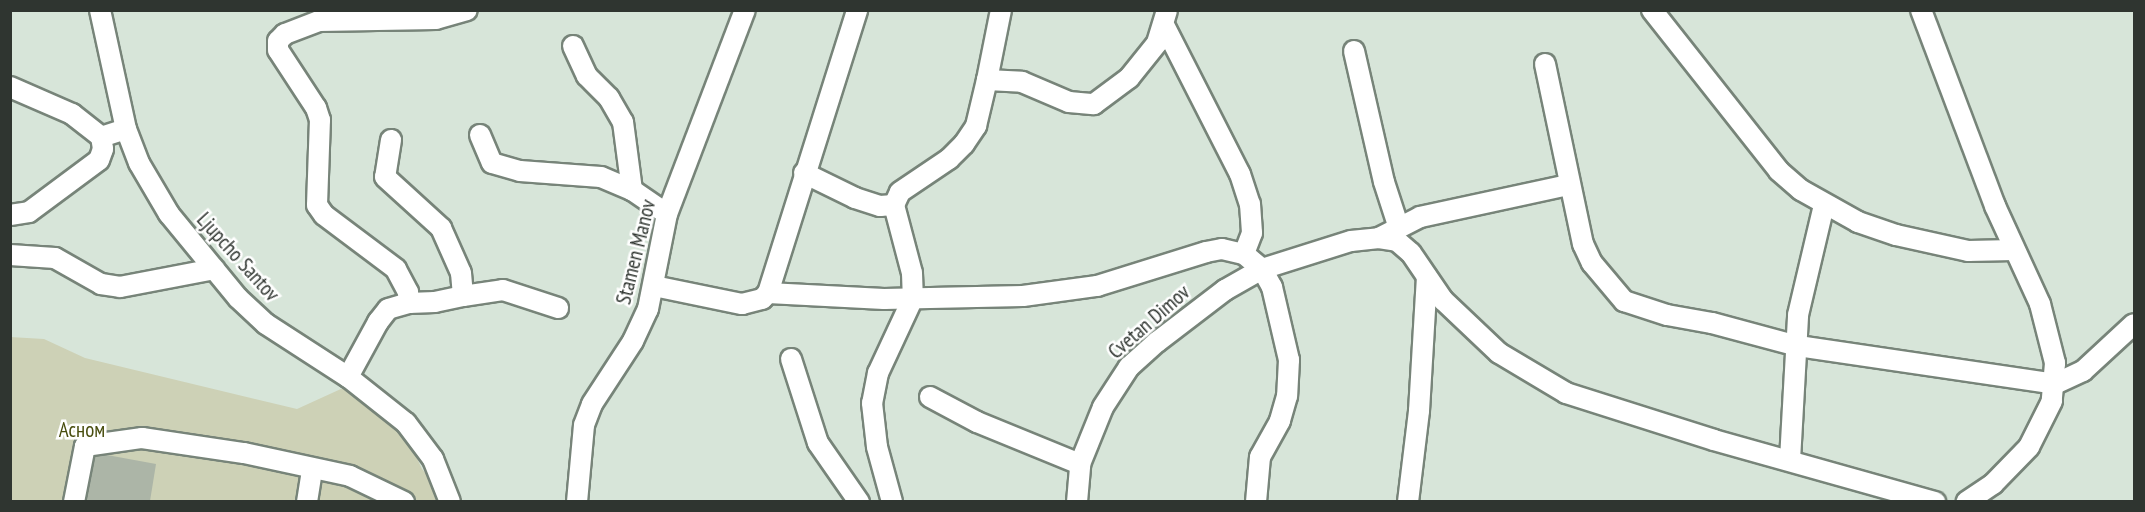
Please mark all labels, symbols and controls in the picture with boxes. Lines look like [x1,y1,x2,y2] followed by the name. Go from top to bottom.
[611,197,661,307] street label: Stamen Manov
[192,207,284,307] street label: Ljupcho Santov
[1103,280,1195,364] street label: Cvetan Dimov
[59,417,105,443] park label: Асном

